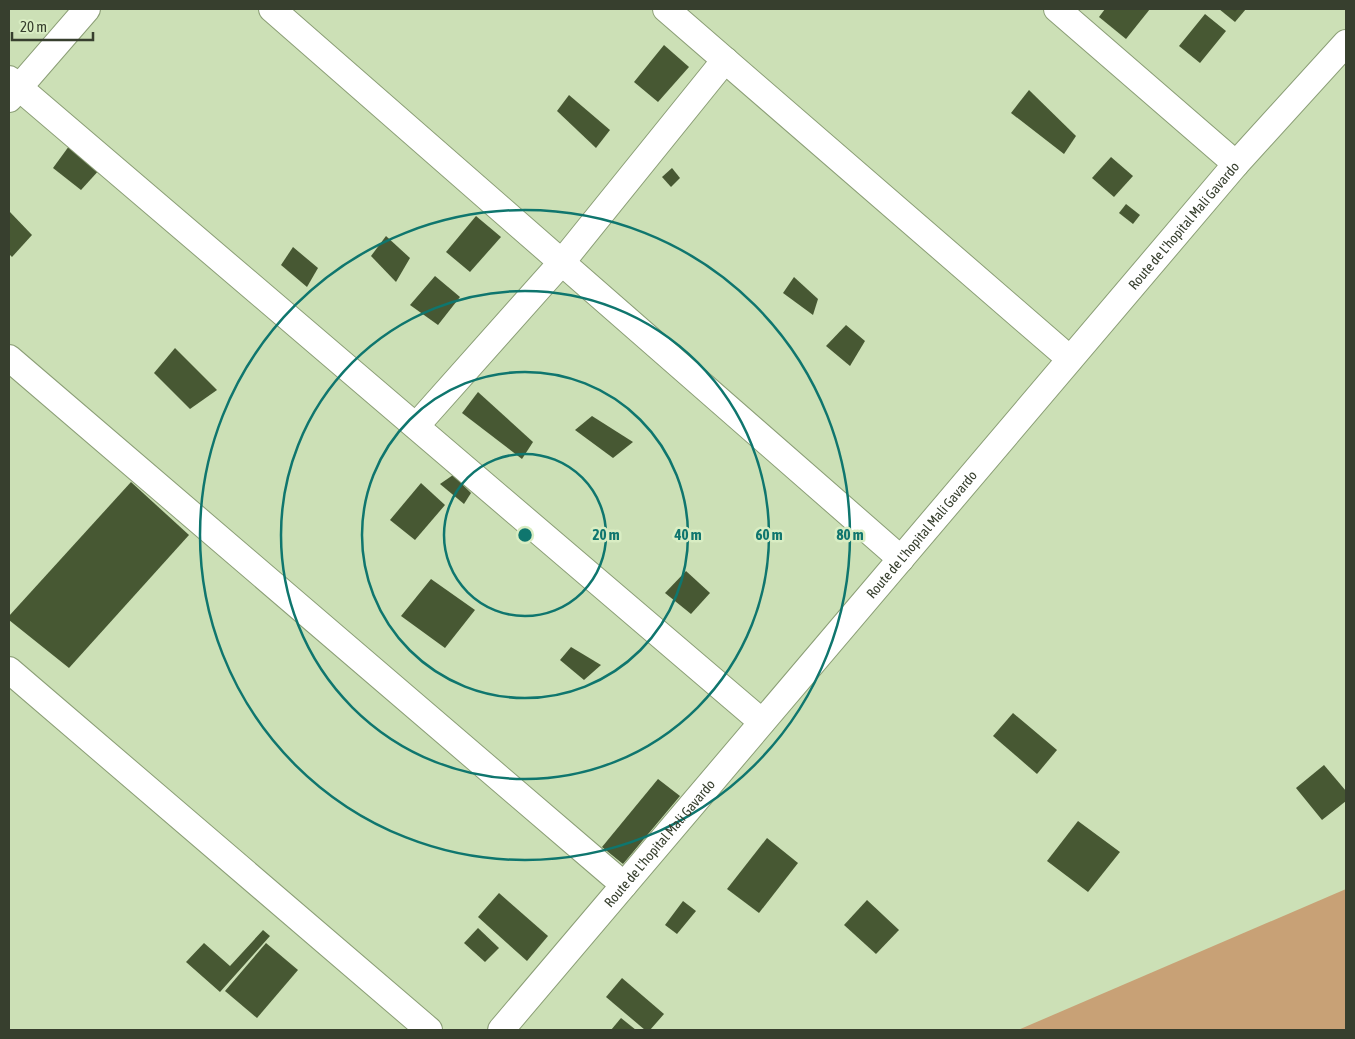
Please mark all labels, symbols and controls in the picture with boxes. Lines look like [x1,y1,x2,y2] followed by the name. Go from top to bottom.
[12,10,94,42] scale bar
[20,18,47,35] text: 20 m
[1125,159,1242,293] street label: Route de L'hopital Mali Gavardo
[863,467,980,601] street label: Route de L'hopital Mali Gavardo
[516,526,534,544] centre of rings
[593,526,620,543] text: 20 m
[674,526,702,543] text: 40 m
[756,526,783,543] text: 60 m
[837,526,864,543] text: 80 m
[601,776,718,910] street label: Route de L'hopital Mali Gavardo

